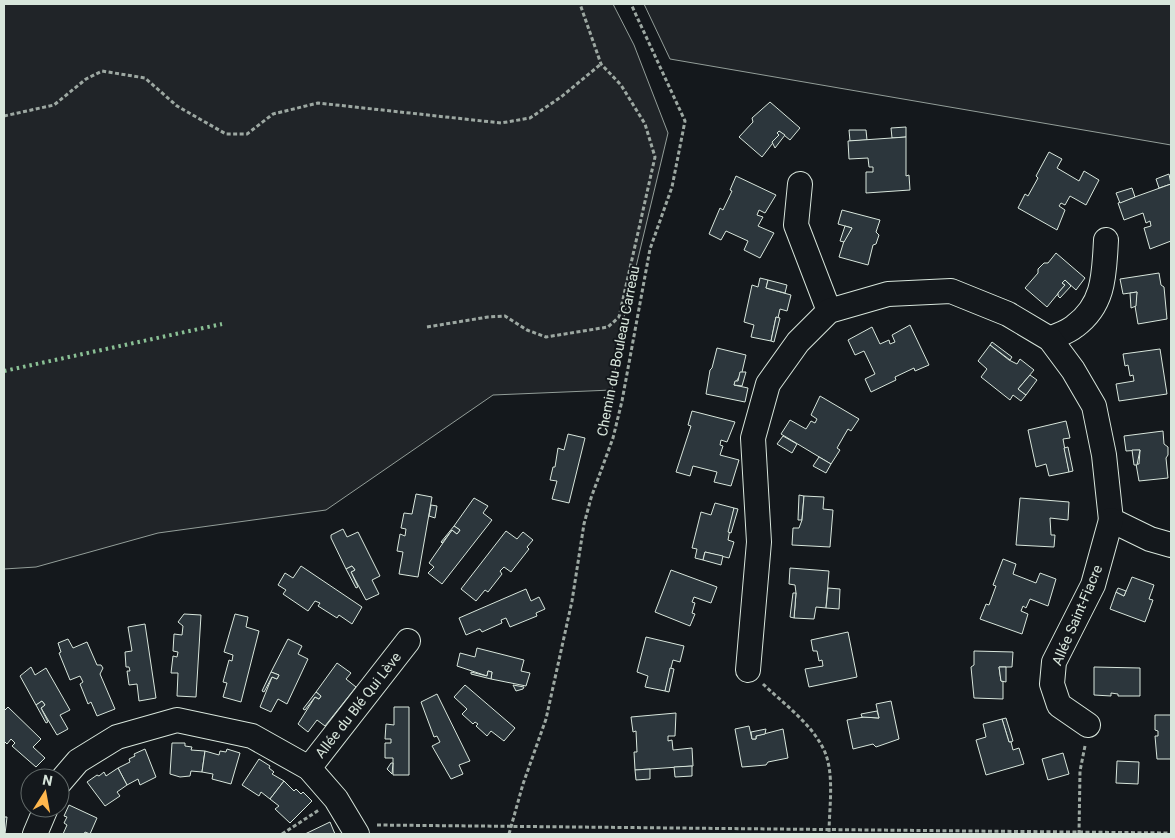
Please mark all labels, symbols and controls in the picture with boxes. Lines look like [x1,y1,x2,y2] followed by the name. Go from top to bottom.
[594,265,642,437] street label: Chemin du Bouleau Carreau
[1049,562,1105,668] street label: Allée Saint-Fiacre
[312,649,404,761] street label: Allée du Blé Qui Lève
[20,768,70,818] north arrow
[41,771,54,789] text: N

